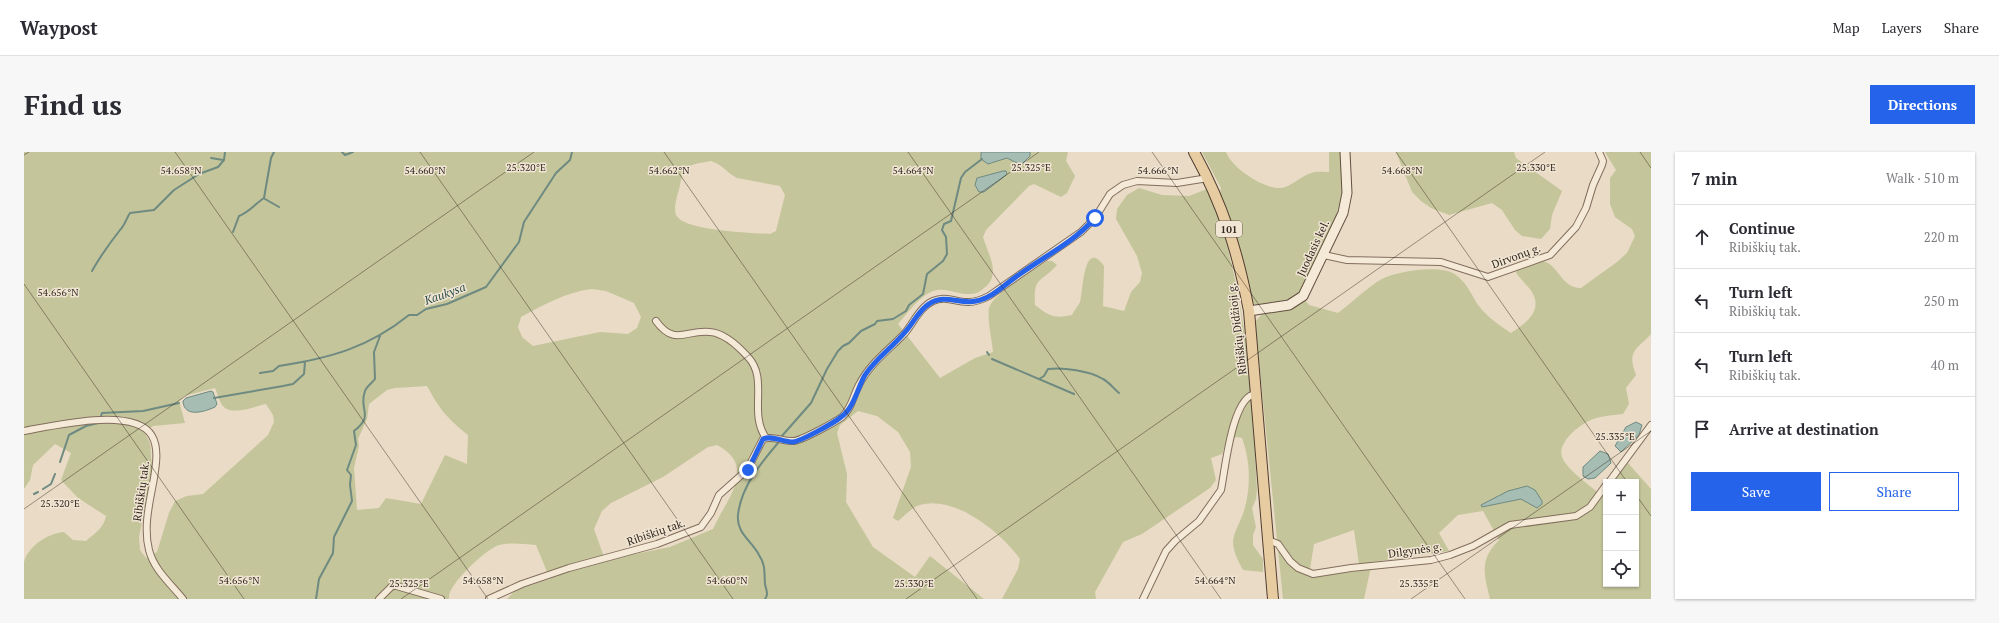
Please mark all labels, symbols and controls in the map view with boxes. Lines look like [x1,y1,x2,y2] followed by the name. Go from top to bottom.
[20,15,98,40] text: Waypost
[1833,18,1860,37] text: Map
[1882,18,1922,37] text: Layers
[1944,18,1979,37] text: Share
[1870,85,1975,124] button: Directions
[24,86,122,123] text: Find us
[506,161,546,174] text: 25.320°E
[1011,161,1051,174] text: 25.325°E
[1516,161,1556,174] text: 25.330°E
[161,164,202,177] text: 54.658°N
[405,164,446,177] text: 54.660°N
[649,164,690,177] text: 54.662°N
[893,164,934,177] text: 54.664°N
[1138,164,1179,177] text: 54.666°N
[1382,164,1423,177] text: 54.668°N
[1691,167,1738,190] text: 7 min
[1886,169,1959,187] text: Walk · 510 m
[1086,209,1104,227] route start
[1294,217,1332,279] street label: Juodasis kel.
[1729,218,1795,238] text: Continue
[1216,221,1242,237] road number: 101
[1691,226,1713,248] icon: ahead
[1924,228,1959,246] text: 220 m
[1729,238,1801,256] text: Ribiškių tak.
[1489,241,1543,271] street label: Dirvonų g.
[421,279,468,308] water label: Kaukysa
[1224,282,1250,376] street label: Ribiškių Didžioji g.
[1729,282,1793,302] text: Turn left
[38,286,79,299] text: 54.656°N
[1691,290,1713,312] icon: left
[1924,292,1959,310] text: 250 m
[1729,302,1801,320] text: Ribiškių tak.
[1729,346,1793,366] text: Turn left
[1691,354,1713,376] icon: left
[1931,356,1959,374] text: 40 m
[1729,366,1801,384] text: Ribiškių tak.
[1691,418,1713,440] icon: arrive
[1729,419,1879,439] text: Arrive at destination
[1595,430,1635,443] text: 25.335°E
[130,460,152,522] street label: Ribiškių tak.
[739,461,757,479] route end
[1691,472,1821,511] button: Save
[1829,472,1959,511] button: Share
[1603,479,1639,587] map controls
[1603,479,1639,515] button: +
[40,497,80,510] text: 25.320°E
[625,515,687,549] street label: Ribiškių tak.
[1603,515,1639,551] button: −
[1387,539,1443,561] street label: Dilgynės g.
[1603,551,1639,587] button: locate
[219,574,260,587] text: 54.656°N
[463,574,504,587] text: 54.658°N
[707,574,748,587] text: 54.660°N
[1195,574,1236,587] text: 54.664°N
[389,577,429,590] text: 25.325°E
[894,577,934,590] text: 25.330°E
[1399,577,1439,590] text: 25.335°E

